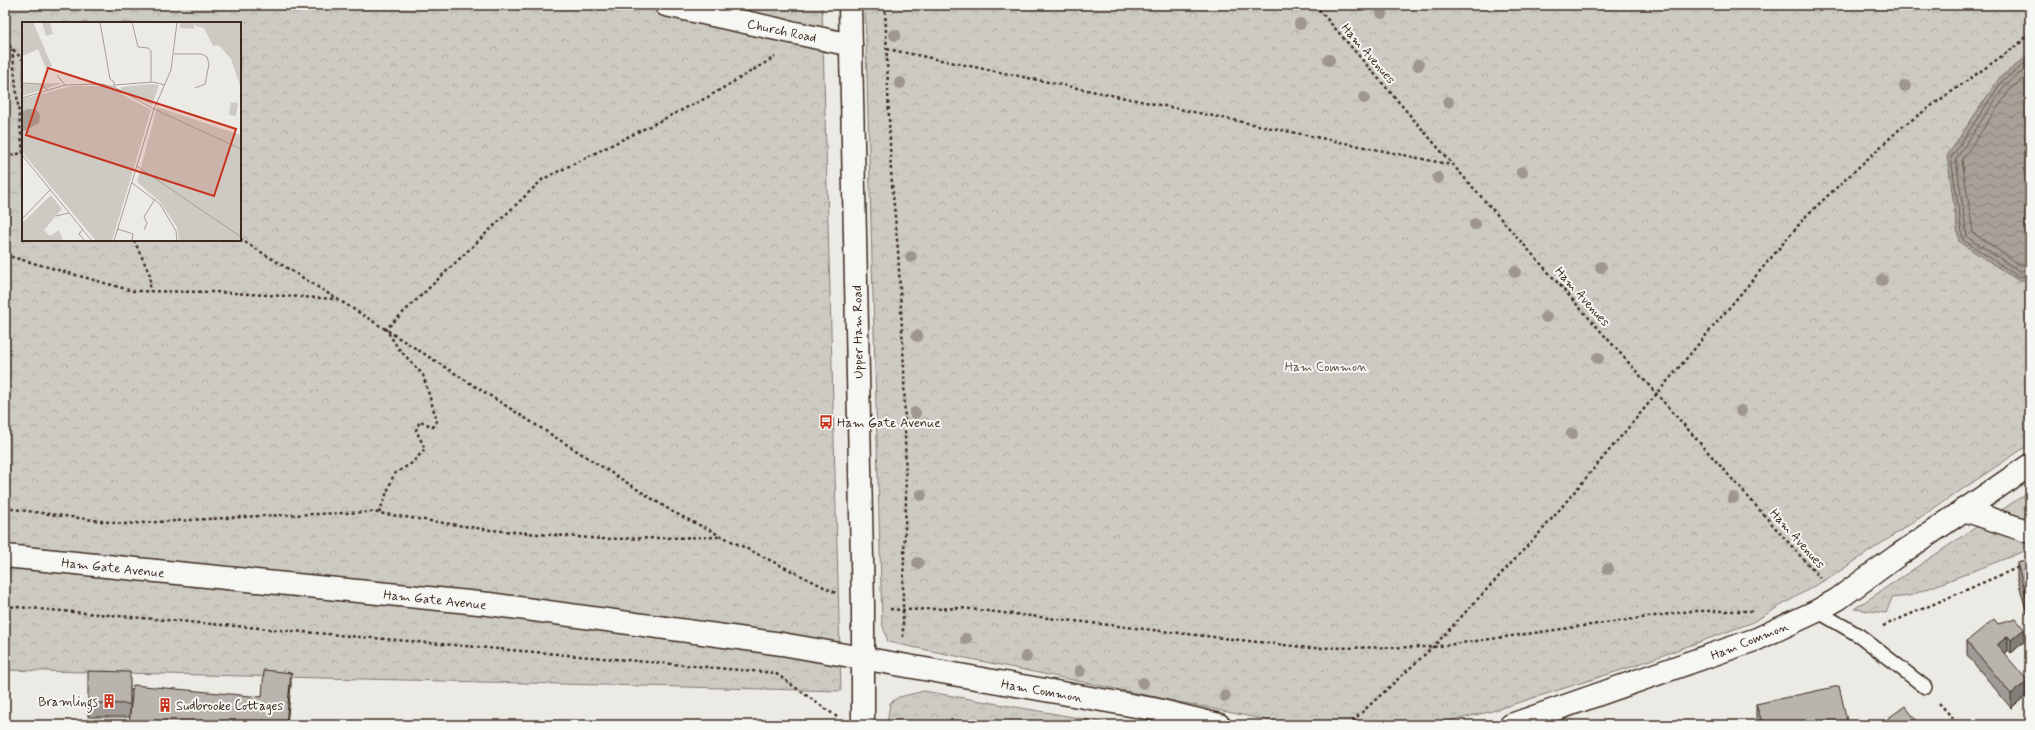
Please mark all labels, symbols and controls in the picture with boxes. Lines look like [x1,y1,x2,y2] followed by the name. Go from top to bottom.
[745,16,818,47] street label: Church Road
[1337,20,1399,88] street label: Ham Avenues
[22,22,241,241] inset map
[1550,263,1613,331] street label: Ham Avenues
[849,285,868,379] street label: Upper Ham Road
[1285,359,1367,376] park label: Ham Common
[818,414,834,430] bus stop icon: Ham Gate Avenue
[837,415,941,432] place label: Ham Gate Avenue
[1765,505,1828,573] street label: Ham Avenues
[60,555,165,582] street label: Ham Gate Avenue
[382,587,487,614] street label: Ham Gate Avenue
[1708,618,1791,665] street label: Ham Common
[1000,676,1084,707] street label: Ham Common
[101,693,117,709] building icon: Bramlings
[38,694,98,713] place label: Bramlings
[157,697,173,713] building icon: Sudbrooke Cottages
[176,698,283,715] place label: Sudbrooke Cottages

